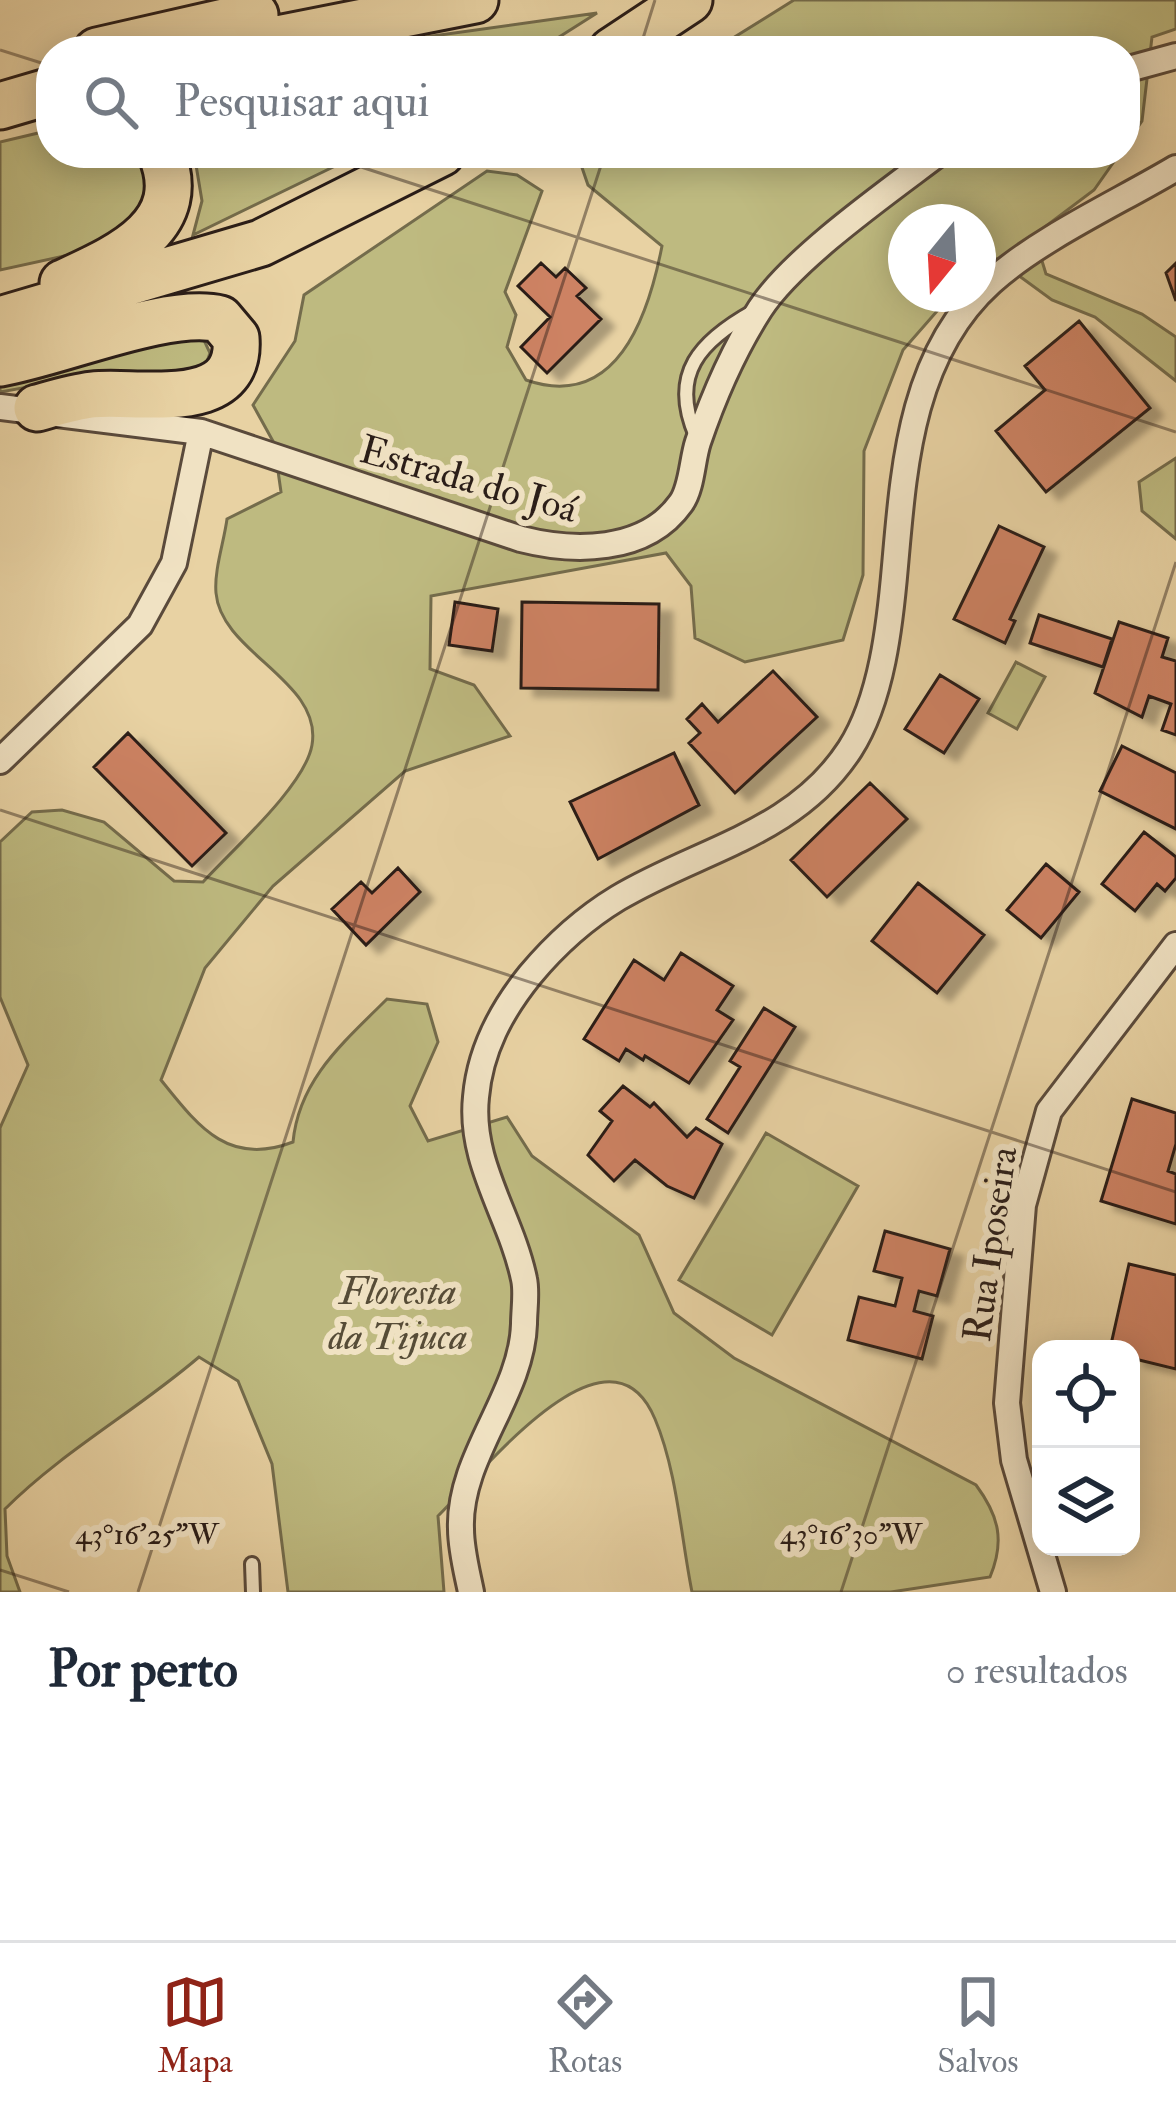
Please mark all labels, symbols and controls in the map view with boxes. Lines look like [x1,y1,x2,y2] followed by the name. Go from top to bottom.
[36,36,1140,168] search box
[78,69,144,135] icon: search
[174,74,430,130] text: Pesquisar aqui
[888,204,996,312] north arrow
[354,425,584,534] street label: Estrada do Joá
[953,1143,1029,1345] street label: Rua Iposeira
[328,1267,467,1361] park label: Floresta da Tijuca
[1032,1340,1140,1556] map controls
[1032,1340,1140,1448] button: locate
[1032,1448,1140,1556] button: layers
[75,1516,220,1553] text: 43°16'25"W
[780,1516,924,1553] text: 43°16'30"W
[48,1638,238,1702] text: Por perto
[946,1646,1128,1695] text: 0 resultados
[157,1969,233,2082] tab: Mapa
[548,1969,622,2082] tab: Rotas
[937,1969,1019,2082] tab: Salvos

